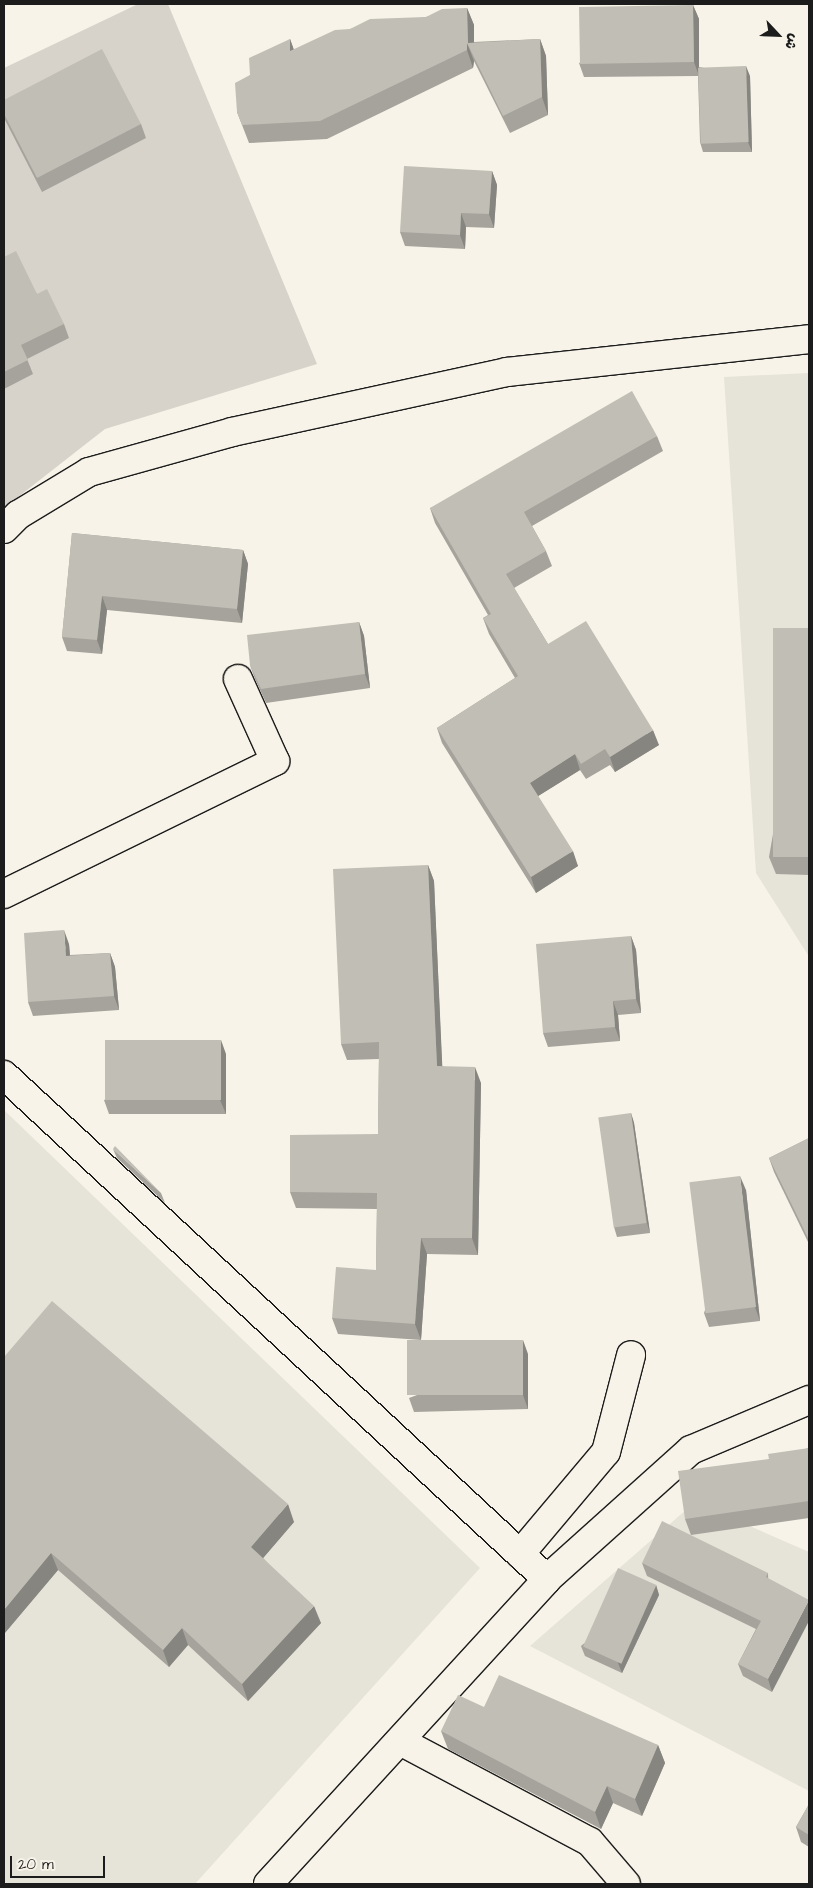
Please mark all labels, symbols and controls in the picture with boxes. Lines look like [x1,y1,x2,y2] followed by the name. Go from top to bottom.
[753,10,803,60] north arrow
[779,30,804,53] text: ش
[12,1846,108,1878] scale bar
[18,1854,54,1875] text: 20 m

